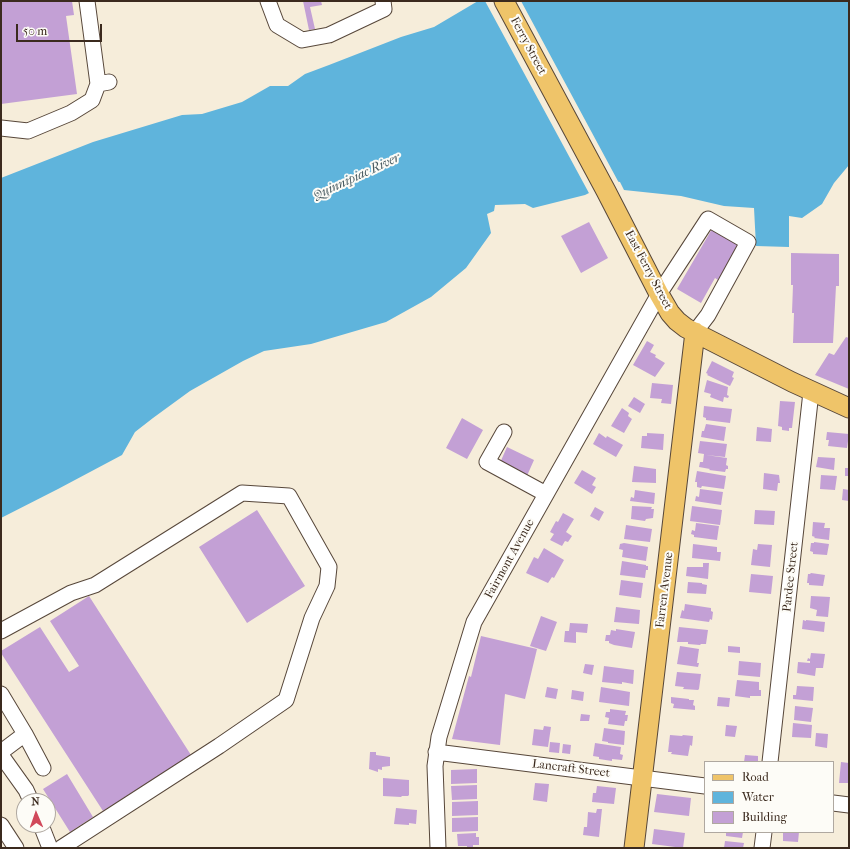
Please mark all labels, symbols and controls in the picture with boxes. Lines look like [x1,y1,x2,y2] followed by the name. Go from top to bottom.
[507,15,549,77] street label: Ferry Street
[18,16,104,42] scale bar
[23,24,47,38] text: 50 m
[311,150,403,204] water label: Quinnipiac River
[621,228,675,312] street label: East Ferry Street
[482,517,538,601] street label: Fairmont Avenue
[780,541,802,613] street label: Pardee Street
[653,551,677,629] street label: Farren Avenue
[531,757,611,781] street label: Lancraft Street
[704,761,834,833] legend
[742,770,769,784] text: Road
[742,790,774,804] text: Water
[16,793,56,833] north arrow
[31,795,40,808] text: N
[742,810,787,824] text: Building

